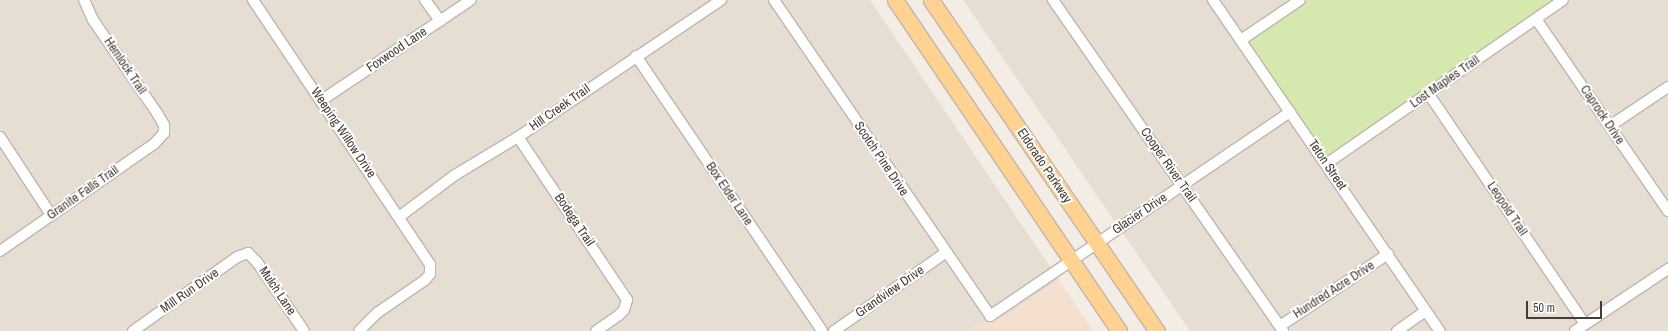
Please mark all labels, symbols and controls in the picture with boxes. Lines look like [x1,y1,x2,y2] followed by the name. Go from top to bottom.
[364,24,430,76] street label: Foxwood Lane
[100,35,150,97] street label: Hemlock Trail
[1407,52,1483,112] street label: Lost Maples Trail
[527,81,593,135] street label: Hill Creek Trail
[1576,82,1628,148] street label: Caprock Drive
[307,85,379,181] street label: Weeping Willow Drive
[851,119,911,199] street label: Scotch Pine Drive
[1137,125,1199,205] street label: Cooper River Trail
[1013,126,1075,206] street label: Eldorado Parkway
[1304,137,1350,193] street label: Teton Street
[702,159,756,229] street label: Box Elder Lane
[44,162,122,224] street label: Granite Falls Trail
[1483,179,1531,239] street label: Leopold Trail
[551,190,597,250] street label: Bodega Trail
[1110,190,1170,238] street label: Glacier Drive
[1290,258,1378,322] street label: Hundred Acre Drive
[853,263,927,321] street label: Grandview Drive
[255,264,299,318] street label: Mulch Lane
[158,265,222,317] street label: Mill Run Drive
[1528,293,1604,319] scale bar
[1533,300,1555,316] text: 50 m

